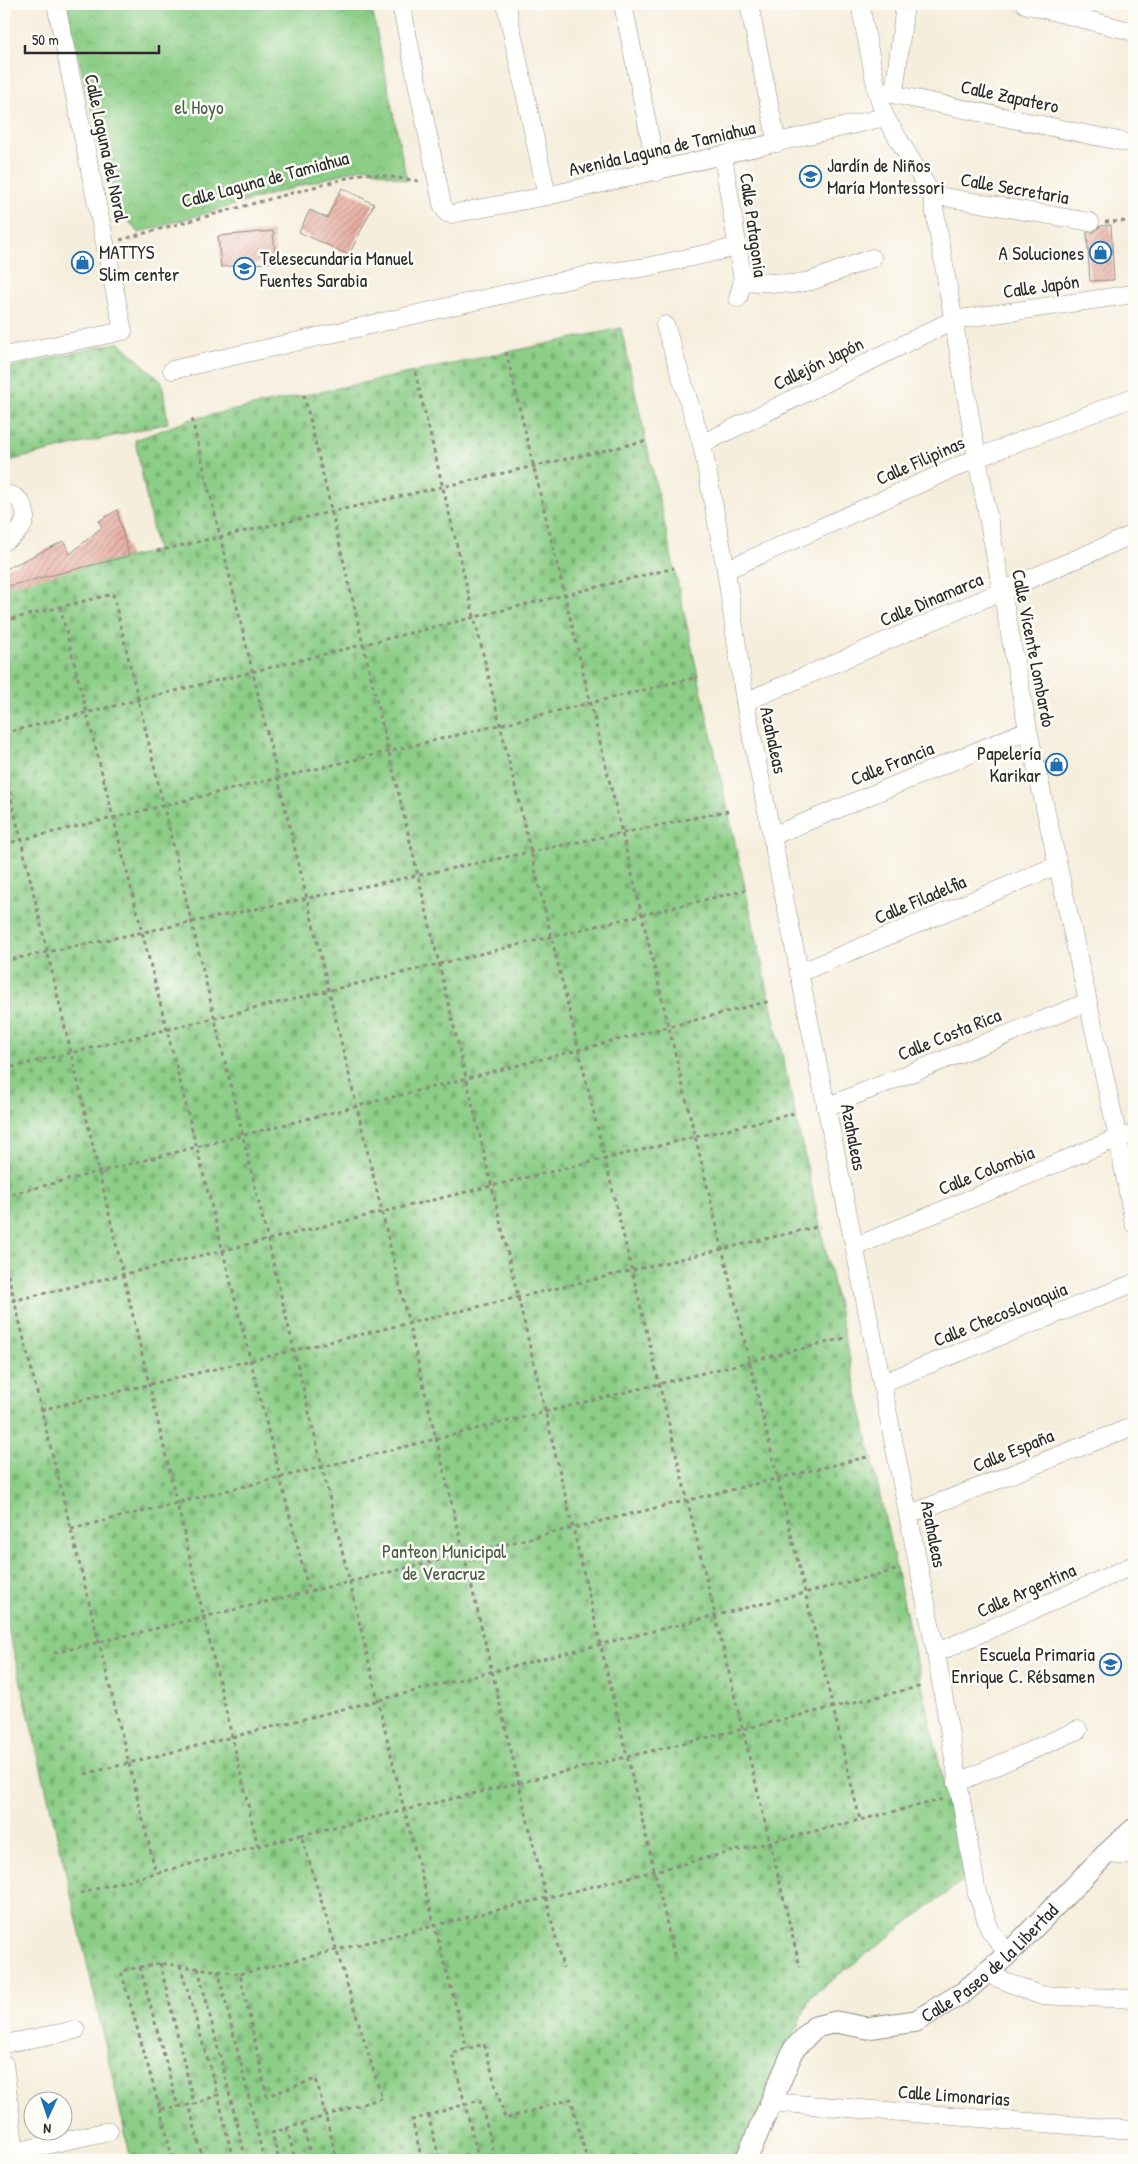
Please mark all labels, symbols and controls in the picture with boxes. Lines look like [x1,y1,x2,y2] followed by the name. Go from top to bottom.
[25,22,159,54] scale bar
[32,29,59,50] text: 50 m
[79,71,136,225] street label: Calle Laguna del Noral
[959,73,1062,119] street label: Calle Zapatero
[174,94,224,120] park label: el Hoyo
[566,114,758,182] street label: Avenida Laguna de Tamiahua
[178,144,352,214] street label: Calle Laguna de Tamiahua
[827,152,945,200] place label: Jardín de Niños María Montessori
[799,164,823,188] school or university icon: Jardín de Niños María Montessori
[959,166,1072,210] street label: Calle Secretaria
[734,171,774,279] street label: Calle Patagonia
[99,239,180,287] place label: MATTYS Slim center
[999,240,1084,266] place label: A Soluciones
[1088,241,1112,265] shop icon: A Soluciones
[259,245,414,293] place label: Telesecundaria Manuel Fuentes Sarabia
[71,251,95,275] shop icon: MATTYS Slim center
[232,257,256,281] school or university icon: Telesecundaria Manuel Fuentes Sarabia
[1001,268,1081,304] street label: Calle Japón
[768,330,868,396] street label: Callejón Japón
[872,429,968,491] street label: Calle Filipinas
[875,565,987,632] street label: Calle Dinamarca
[1006,567,1062,729] street label: Calle Vicente Lombardo
[754,704,794,776] street label: Azahaleas
[847,734,938,791] street label: Calle Francia
[977,740,1042,788] place label: Papelería Karikar
[1045,752,1069,776] shop icon: Papelería Karikar
[870,868,970,930] street label: Calle Filadelfia
[893,1001,1005,1067] street label: Calle Costa Rica
[835,1101,873,1173] street label: Azahaleas
[934,1139,1038,1201] street label: Calle Colombia
[929,1275,1071,1353] street label: Calle Checoslovaquia
[969,1422,1058,1478] street label: Calle España
[915,1498,953,1570] street label: Azahaleas
[382,1538,507,1586] park label: Panteon Municipal de Veracruz
[972,1556,1080,1623] street label: Calle Argentina
[951,1641,1096,1689] place label: Escuela Primaria Enrique C. Rébsamen
[1099,1653,1123,1677] school or university icon: Escuela Primaria Enrique C. Rébsamen
[916,1897,1064,2028] street label: Calle Paseo de la Libertad
[897,2078,1011,2112] street label: Calle Limonarias
[22,2092,72,2142] north arrow
[43,2120,52,2139] text: N

